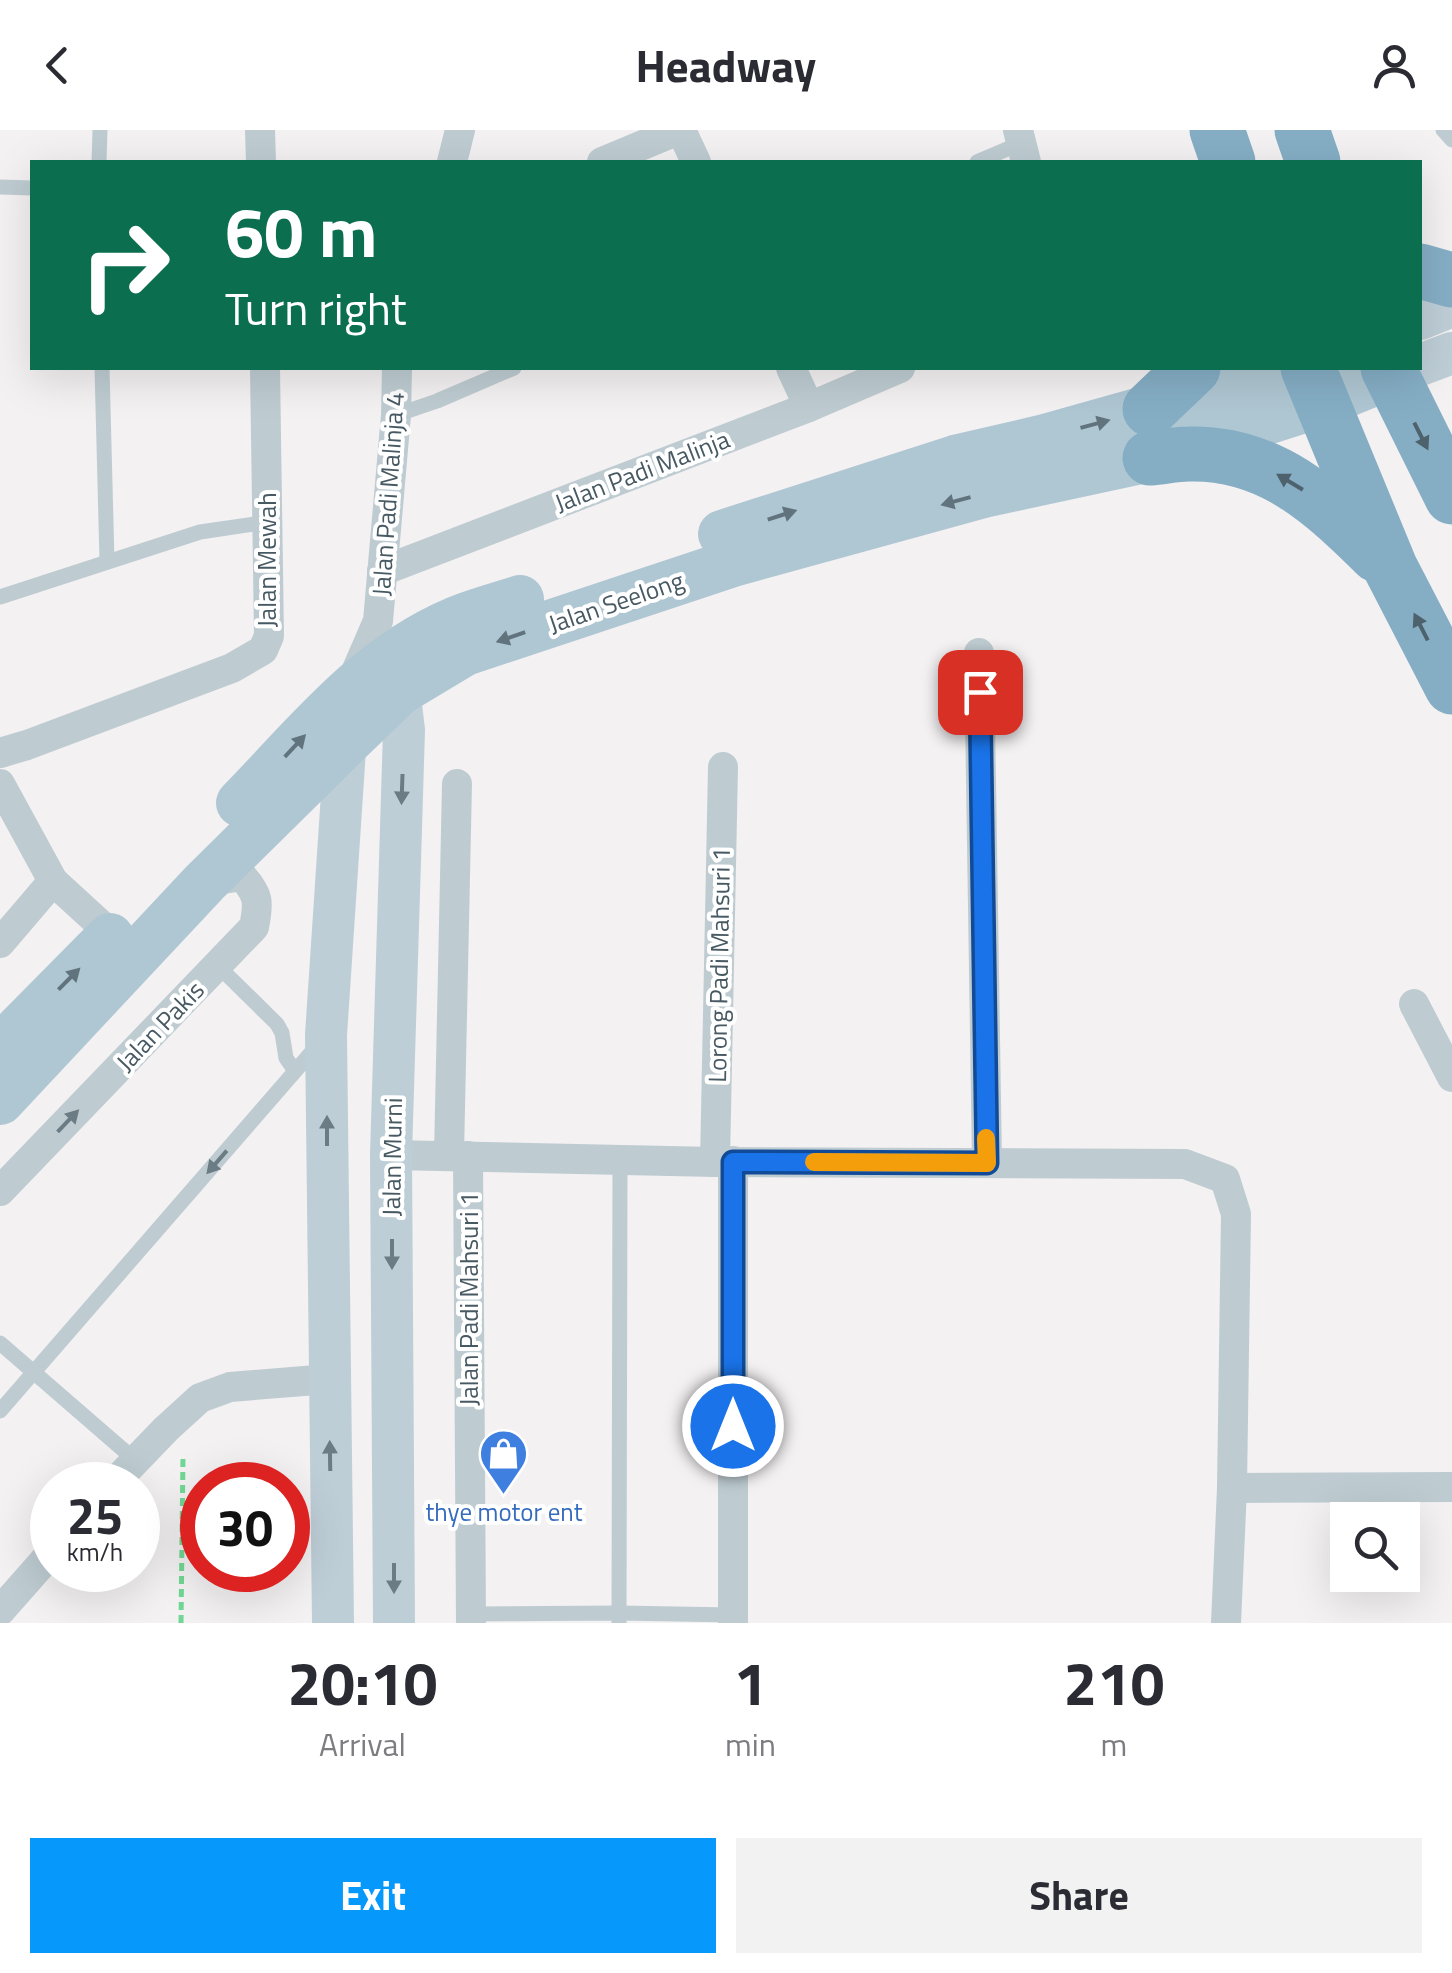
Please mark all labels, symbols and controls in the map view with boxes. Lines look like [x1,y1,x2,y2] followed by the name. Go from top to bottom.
[636,31,816,99] text: Headway
[30,38,85,93] icon: back
[1367,38,1422,93] icon: person
[225,178,378,284] text: 60 m
[60,200,190,330] icon: right
[225,274,407,342] text: Turn right
[362,391,414,597] street label: Jalan Padi Malinja 4
[1081,416,1111,431] one-way arrow
[549,420,735,522] street label: Jalan Padi Malinja
[1413,422,1430,451] one-way arrow
[1276,473,1304,491] one-way arrow
[248,492,286,628] street label: Jalan Mewah
[940,494,971,510] one-way arrow
[767,506,797,521] one-way arrow
[543,561,689,643] street label: Jalan Seelong
[1413,613,1430,642] one-way arrow
[496,630,526,645] one-way arrow
[938,650,1023,735] pin
[953,665,1008,720] icon: arrive
[283,734,306,758] one-way arrow
[394,773,410,805] one-way arrow
[698,847,740,1083] street label: Lorong Padi Mahsuri 1
[56,967,80,991] one-way arrow
[107,972,213,1080] street label: Jalan Pakis
[372,1097,412,1217] street label: Jalan Murni
[56,1109,79,1133] one-way arrow
[319,1114,335,1146] one-way arrow
[206,1149,228,1174] one-way arrow
[450,1192,488,1406] street label: Jalan Padi Mahsuri 1
[384,1238,400,1270] one-way arrow
[681,1374,785,1478] position arrow
[478,1428,530,1496] shop icon: thye motor ent
[322,1439,338,1471] one-way arrow
[180,1462,310,1592] speed limit sign: 30
[67,1477,123,1553] text: 25
[426,1493,583,1531] place label: thye motor ent
[1330,1502,1420,1592] map controls
[1330,1502,1420,1592] button: search
[67,1533,123,1571] text: km/h
[386,1563,402,1595] one-way arrow
[288,1637,437,1728] text: 20:10
[734,1637,767,1728] text: 1
[1064,1637,1164,1728] text: 210
[319,1720,406,1768] text: Arrival
[725,1720,776,1768] text: min
[1101,1720,1127,1768] text: m
[30,1838,716,1953] button: Exit
[736,1838,1422,1953] button: Share

